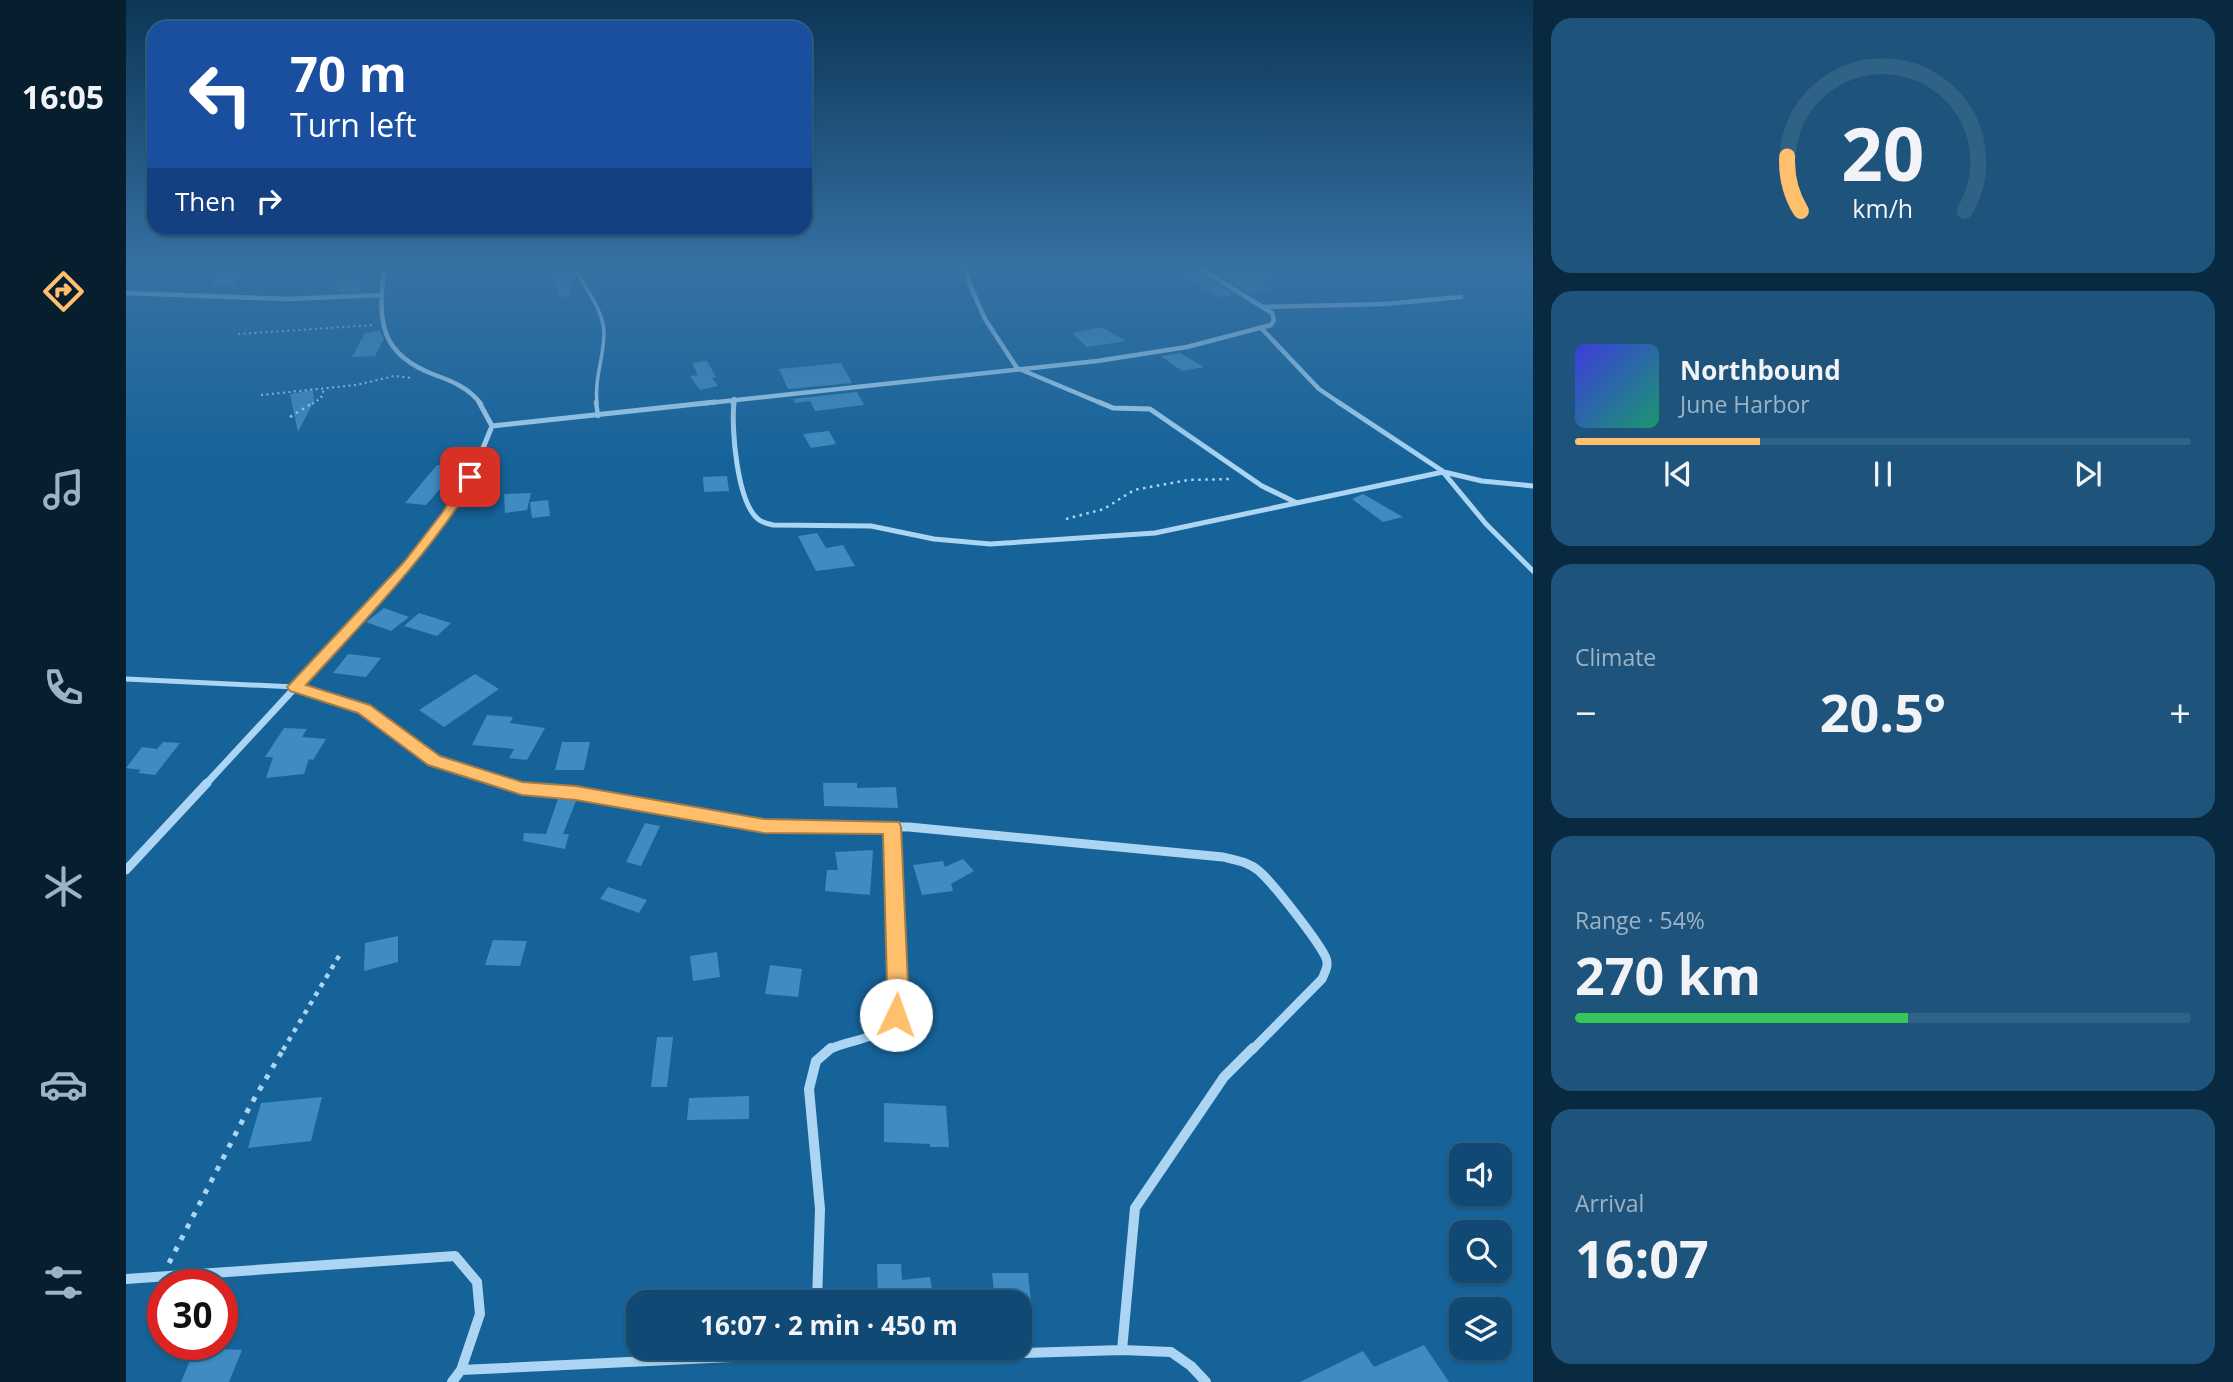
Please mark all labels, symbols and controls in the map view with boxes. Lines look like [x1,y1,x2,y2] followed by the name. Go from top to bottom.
[290,40,407,106] text: 70 m
[175,49,266,140] icon: left
[22,75,104,118] text: 16:05
[290,103,416,146] text: Turn left
[1841,104,1925,203] text: 20
[250,182,288,220] icon: right
[175,183,236,219] text: Then
[1853,191,1913,225] text: km/h
[39,267,88,316] icon: directions
[1680,352,1841,388] text: Northbound
[1680,388,1810,420] text: June Harbor
[440,447,500,507] pin
[1659,455,1697,493] icon: previous
[1864,455,1902,493] icon: pause
[2069,455,2107,493] icon: next
[451,458,489,496] icon: arrive
[39,465,88,514] icon: music
[1575,641,1656,673] text: Climate
[39,663,88,712] icon: phone
[1820,676,1946,747] text: 20.5°
[1575,686,1597,738] text: −
[2169,686,2191,738] text: +
[39,862,88,911] icon: climate
[1575,904,1705,936] text: Range · 54%
[1575,939,1761,1010] text: 270 km
[859,978,933,1052] position arrow
[39,1060,88,1109] icon: car
[1449,1143,1512,1360] map controls
[1449,1143,1512,1206] button: sound
[1575,1187,1644,1219] text: Arrival
[1449,1220,1512,1283] button: search
[1575,1222,1709,1293] text: 16:07
[39,1258,88,1307] icon: filters
[147,1269,238,1360] speed limit sign: 30
[1449,1297,1512,1360] button: layers
[700,1307,958,1343] text: 16:07 · 2 min · 450 m

